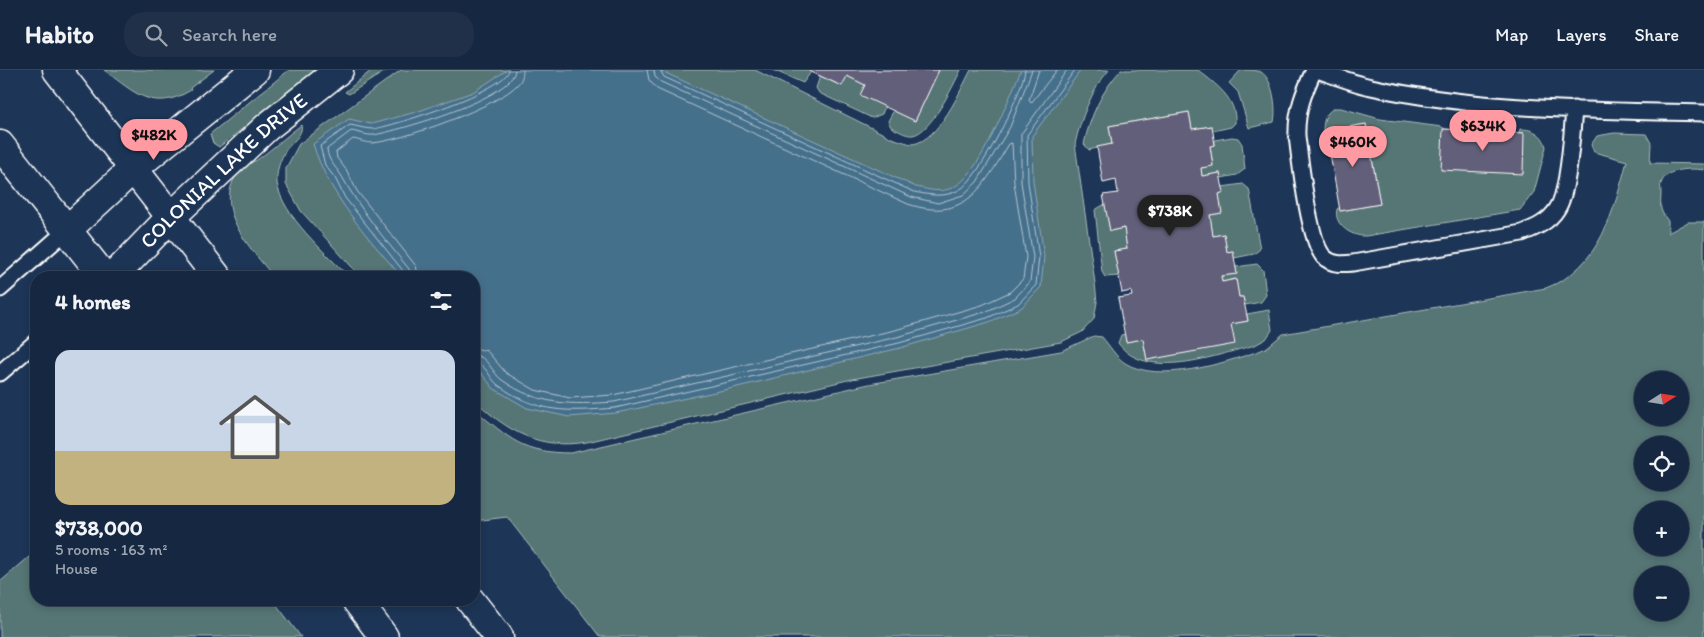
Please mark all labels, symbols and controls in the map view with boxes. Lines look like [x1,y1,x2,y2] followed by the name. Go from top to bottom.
[124,12,474,57] search box
[25,20,94,49] text: Habito
[142,21,170,49] icon: search
[182,23,277,46] text: Search here
[1495,24,1528,46] text: Map
[1556,24,1606,46] text: Layers
[1634,24,1679,46] text: Share
[135,87,312,253] street label: COLONIAL LAKE DRIVE
[1448,109,1518,152] pin: $634K
[1460,116,1506,135] text: $634K
[119,118,189,161] pin: $482K
[131,125,177,144] text: $482K
[1318,126,1388,168] pin: $460K
[1330,132,1376,151] text: $460K
[1135,194,1205,237] pin: $738K
[1148,201,1192,220] text: $738K
[427,287,455,315] icon: filters
[55,289,131,314] text: 4 homes
[1634,371,1689,426] north arrow
[1634,371,1689,621] map controls
[210,382,300,472] icon: home
[1634,436,1689,491] button: locate
[1634,501,1689,556] button: +
[55,515,143,540] text: $738,000
[55,540,167,559] text: 5 rooms · 163 m²
[55,559,98,578] text: House
[1634,566,1689,621] button: −

